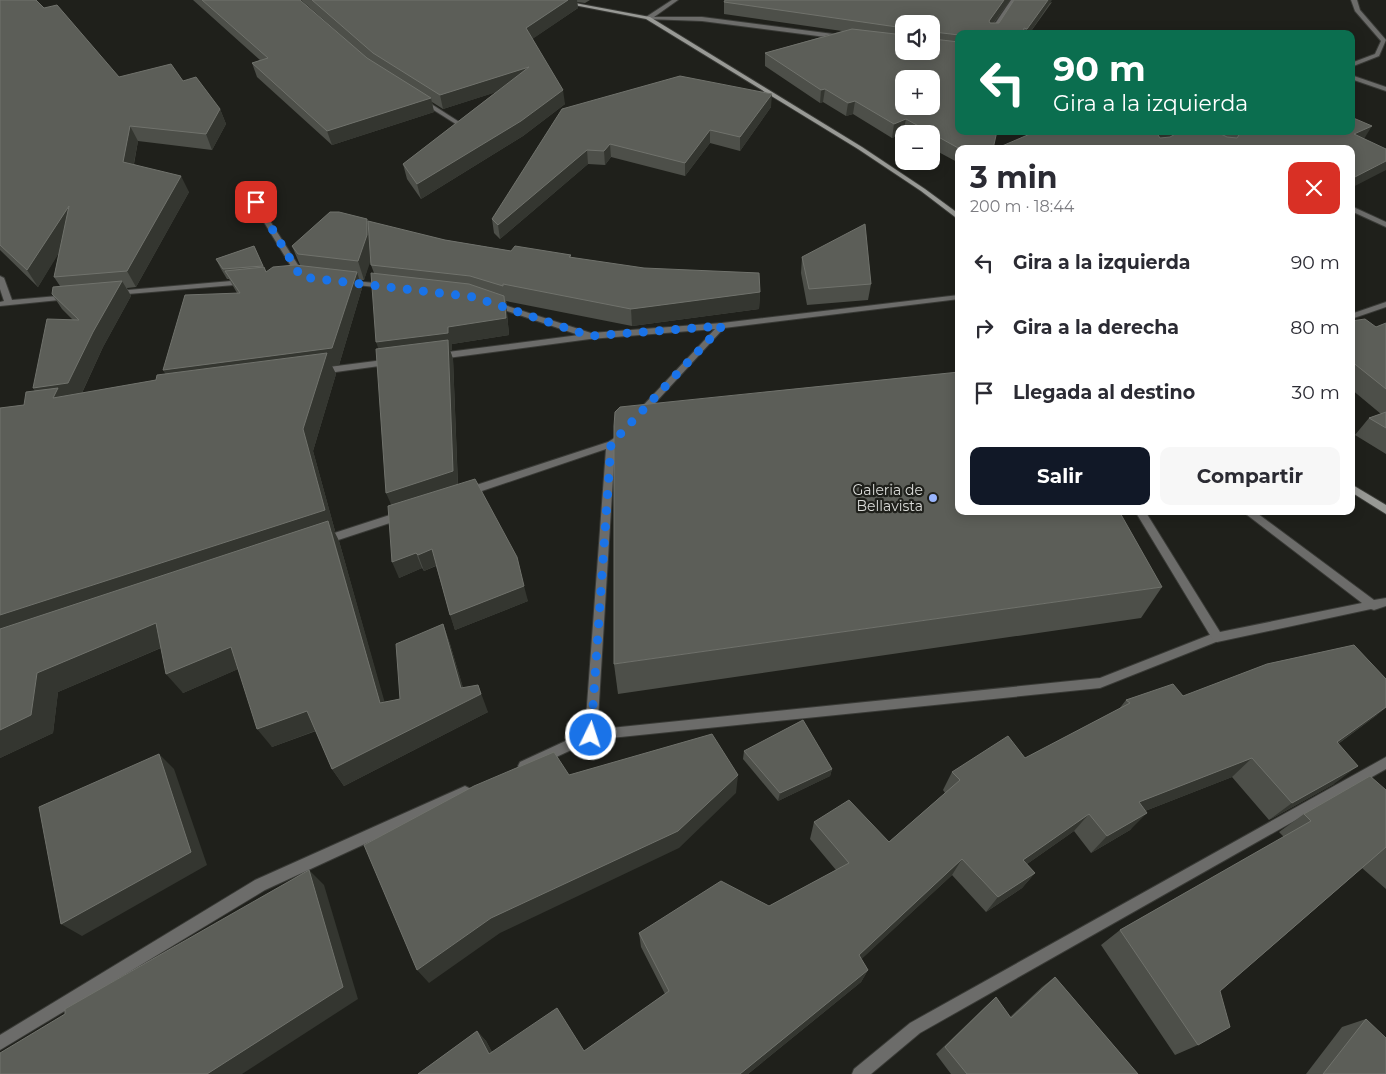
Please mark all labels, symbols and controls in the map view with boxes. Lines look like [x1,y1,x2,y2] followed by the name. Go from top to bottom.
[895,15,940,170] map controls
[895,15,940,60] button: sound
[1053,47,1146,90] text: 90 m
[970,50,1035,115] icon: left
[895,70,940,115] button: +
[1053,90,1248,117] text: Gira a la izquierda
[895,125,940,170] button: −
[970,159,1057,196] text: 3 min
[1288,162,1340,214] button: close
[235,181,277,223] pin
[242,188,270,216] icon: arrive
[970,197,1074,216] text: 200 m · 18:44
[970,249,998,277] icon: left
[1013,251,1191,274] text: Gira a la izquierda
[1291,251,1340,274] text: 90 m
[970,314,998,342] icon: right
[1013,316,1179,339] text: Gira a la derecha
[1290,316,1340,339] text: 80 m
[970,379,998,407] icon: arrive
[1013,381,1195,404] text: Llegada al destino
[1292,381,1340,404] text: 30 m
[970,447,1150,505] button: Salir
[1160,447,1340,505] button: Compartir
[853,481,923,515] place label: Galeria de Bellavista
[927,492,939,504] marker: Galeria de Bellavista
[564,708,616,760] position arrow

